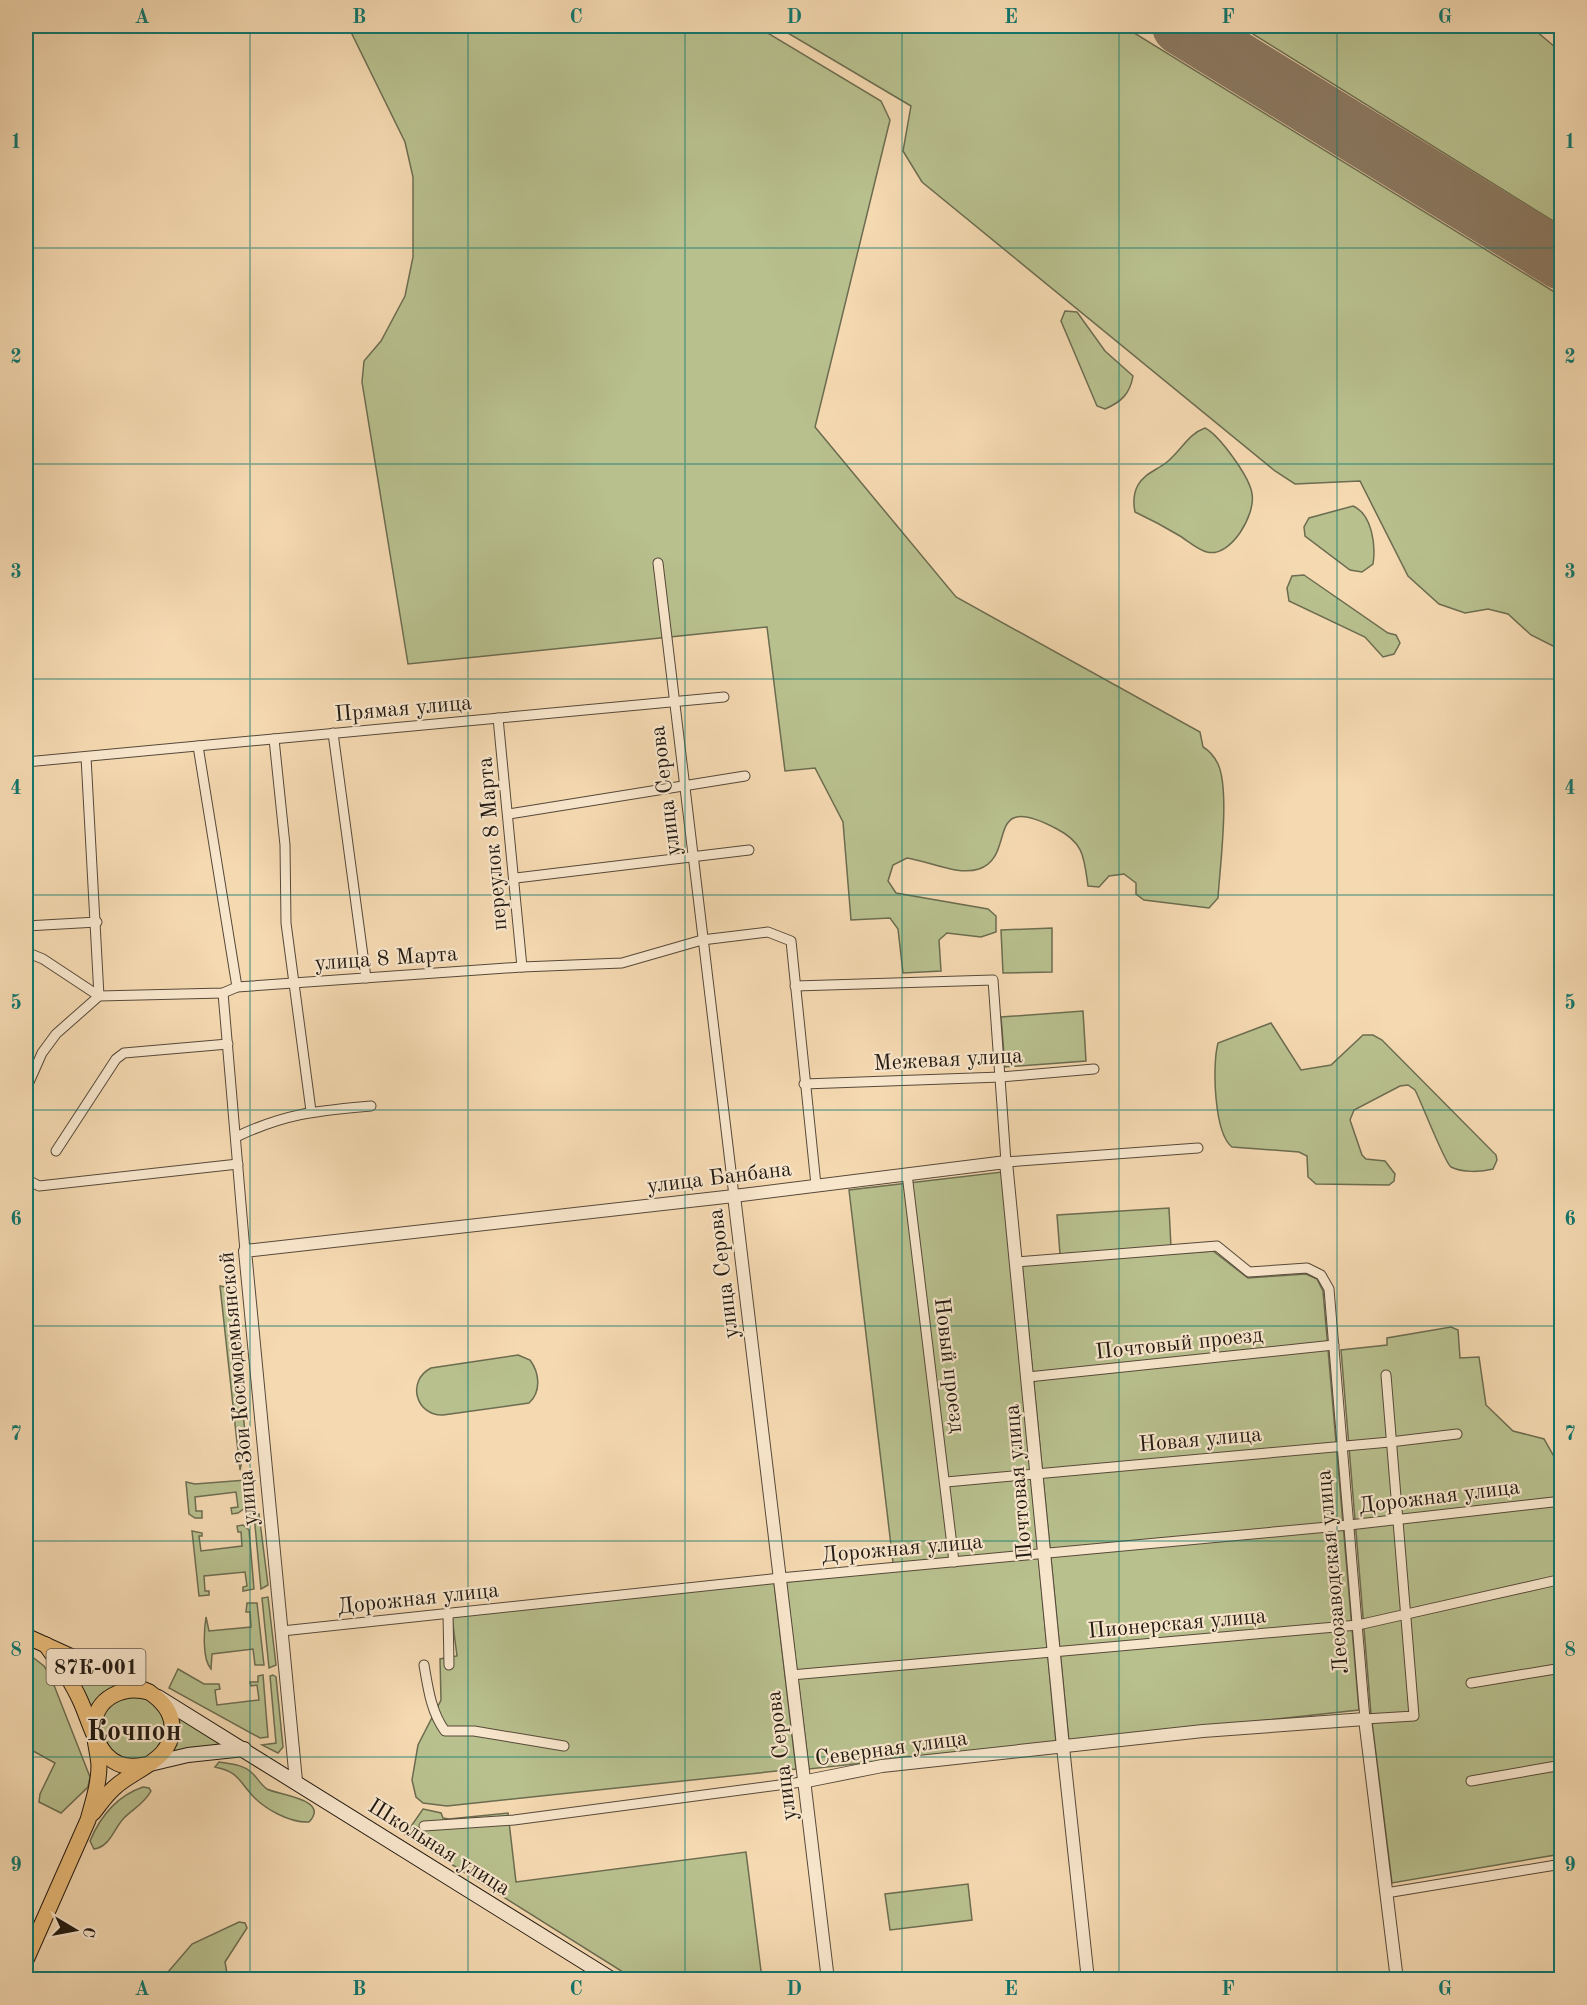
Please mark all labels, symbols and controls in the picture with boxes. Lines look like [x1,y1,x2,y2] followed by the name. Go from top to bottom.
[134,8,150,28] text: A
[352,8,366,28] text: B
[569,8,583,28] text: C
[786,8,802,28] text: D
[1004,8,1018,28] text: E
[1221,8,1235,28] text: F
[1438,8,1452,28] text: G
[10,133,22,153] text: 1
[1564,133,1576,153] text: 1
[10,348,22,368] text: 2
[1564,348,1576,368] text: 2
[10,563,22,583] text: 3
[1564,563,1576,583] text: 3
[334,692,473,726] street label: Прямая улица
[647,724,685,857] street label: улица Серова
[474,756,512,932] street label: переулок 8 Марта
[10,779,22,799] text: 4
[1564,779,1576,799] text: 4
[314,943,459,975] street label: улица 8 Марта
[10,993,22,1014] text: 5
[1564,993,1576,1014] text: 5
[873,1045,1024,1075] street label: Межевая улица
[646,1158,793,1198] street label: улица Банбана
[705,1207,743,1340] street label: улица Серова
[10,1210,22,1230] text: 6
[1564,1210,1576,1230] text: 6
[216,1251,262,1527] street label: улица Зои Космодемьянской
[930,1296,968,1434] street label: Новый проезд
[1094,1324,1264,1364] street label: Почтовый проезд
[1001,1403,1037,1560] street label: Почтовая улица
[1138,1424,1263,1456] street label: Новая улица
[10,1425,22,1445] text: 7
[1564,1425,1576,1445] text: 7
[1313,1469,1353,1675] street label: Лесозаводская улица
[1357,1476,1521,1518] street label: Дорожная улица
[820,1531,984,1567] street label: Дорожная улица
[336,1580,500,1618] street label: Дорожная улица
[1087,1605,1267,1643] street label: Пионерская улица
[10,1641,22,1661] text: 8
[1564,1641,1576,1661] text: 8
[46,1649,146,1685] road number: 87К-001
[763,1689,801,1822] street label: улица Серова
[86,1718,182,1747] district label: Кочпон
[814,1727,969,1771] street label: Северная улица
[364,1795,514,1900] street label: Школьная улица
[10,1856,22,1876] text: 9
[1564,1856,1576,1876] text: 9
[45,1900,105,1960] north arrow
[79,1926,97,1939] text: С
[134,1980,150,2000] text: A
[352,1980,366,2000] text: B
[569,1980,583,2000] text: C
[786,1980,802,2000] text: D
[1004,1980,1018,2000] text: E
[1221,1980,1235,2000] text: F
[1438,1980,1452,2000] text: G

